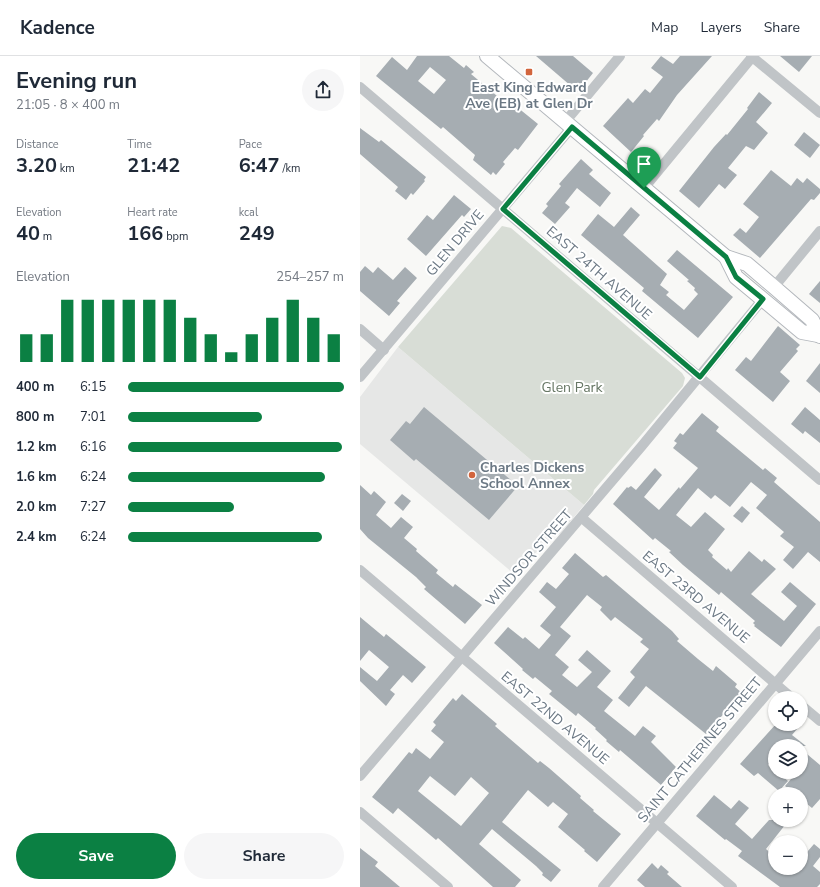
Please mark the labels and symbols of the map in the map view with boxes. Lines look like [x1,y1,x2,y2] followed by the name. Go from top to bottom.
[524,67,534,77] marker: East King Edward Ave (EB) at Glen Dr
[465,78,593,113] place label: East King Edward Ave (EB) at Glen Dr
[627,147,661,188] pin
[422,206,488,280] street label: GLEN DRIVE
[542,222,656,324] street label: EAST 24TH AVENUE
[541,378,604,397] park label: Glen Park
[480,458,584,493] place label: Charles Dickens School Annex
[467,470,477,480] marker: Charles Dickens School Annex
[482,505,577,611] street label: WINDSOR STREET
[638,546,754,648] street label: EAST 23RD AVENUE
[497,667,613,769] street label: EAST 22ND AVENUE
[633,673,767,827] street label: SAINT CATHERINES STREET

